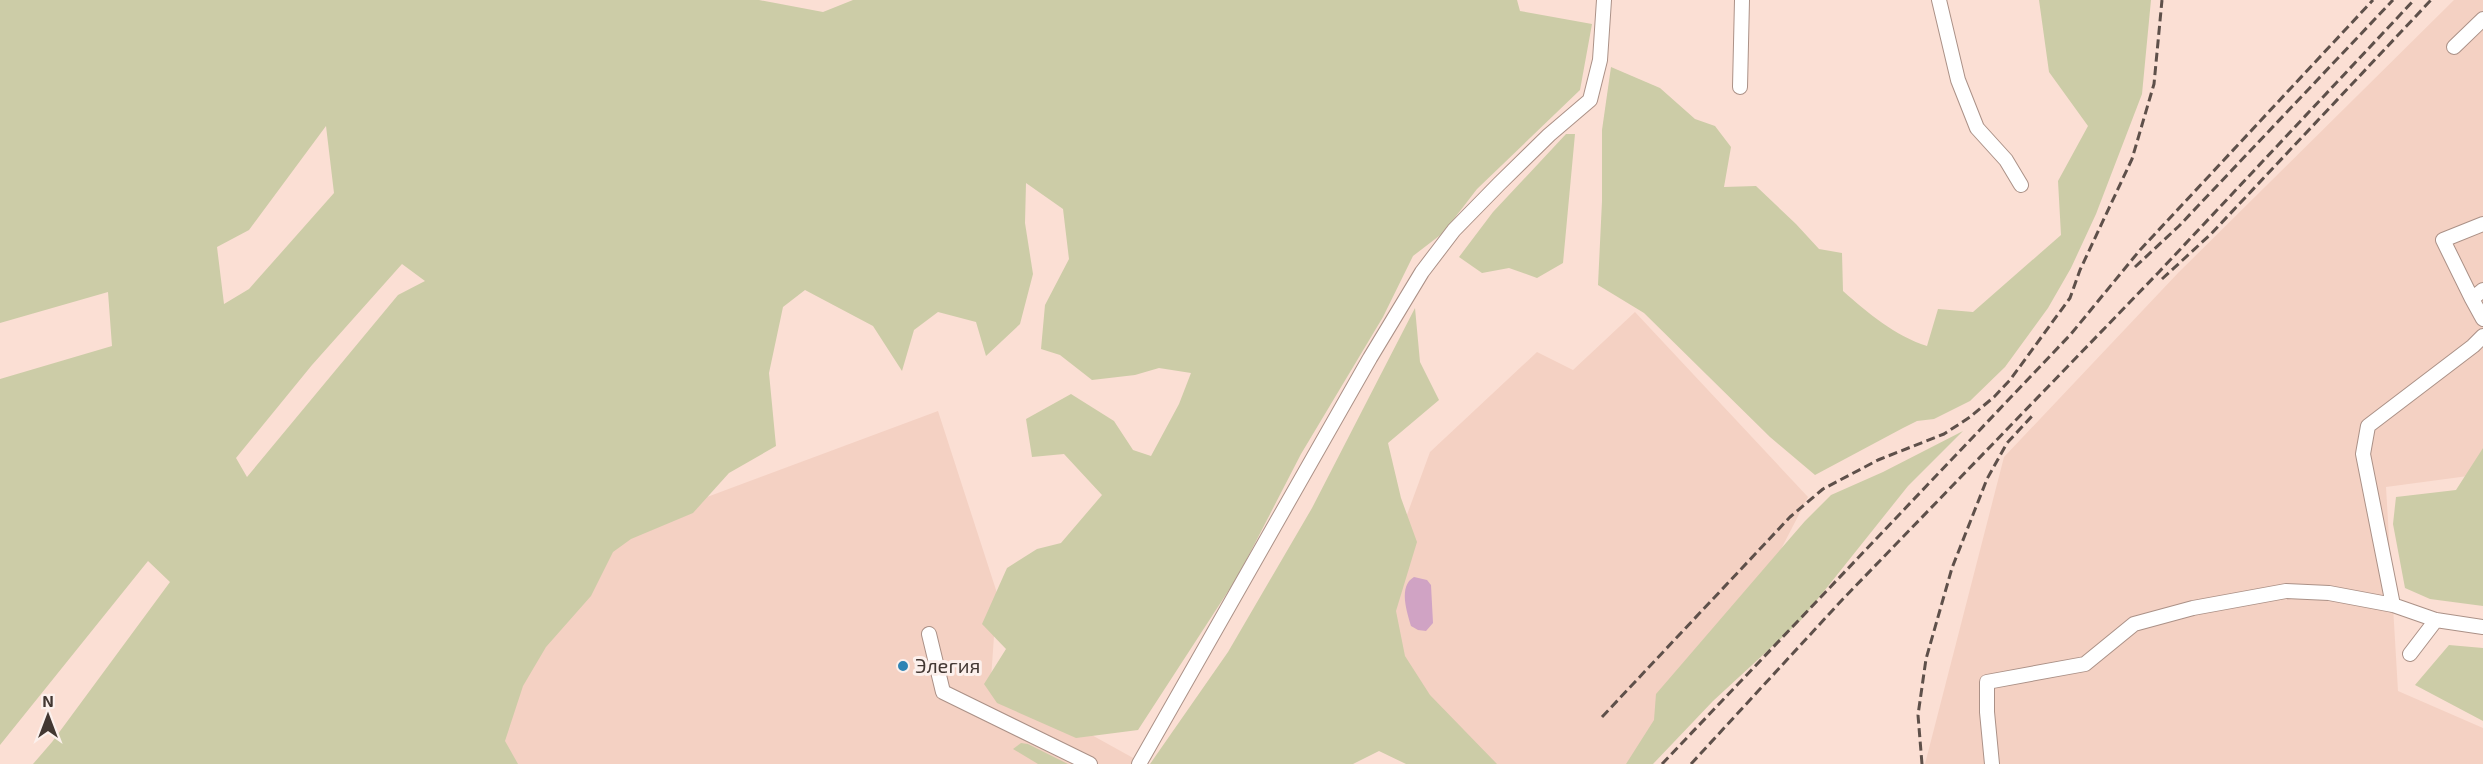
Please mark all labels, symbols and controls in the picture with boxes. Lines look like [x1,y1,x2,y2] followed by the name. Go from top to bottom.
[915,653,980,677] place label: Элегия
[896,659,910,673] marker: Элегия
[18,686,78,746] north arrow
[42,691,54,710] text: N

